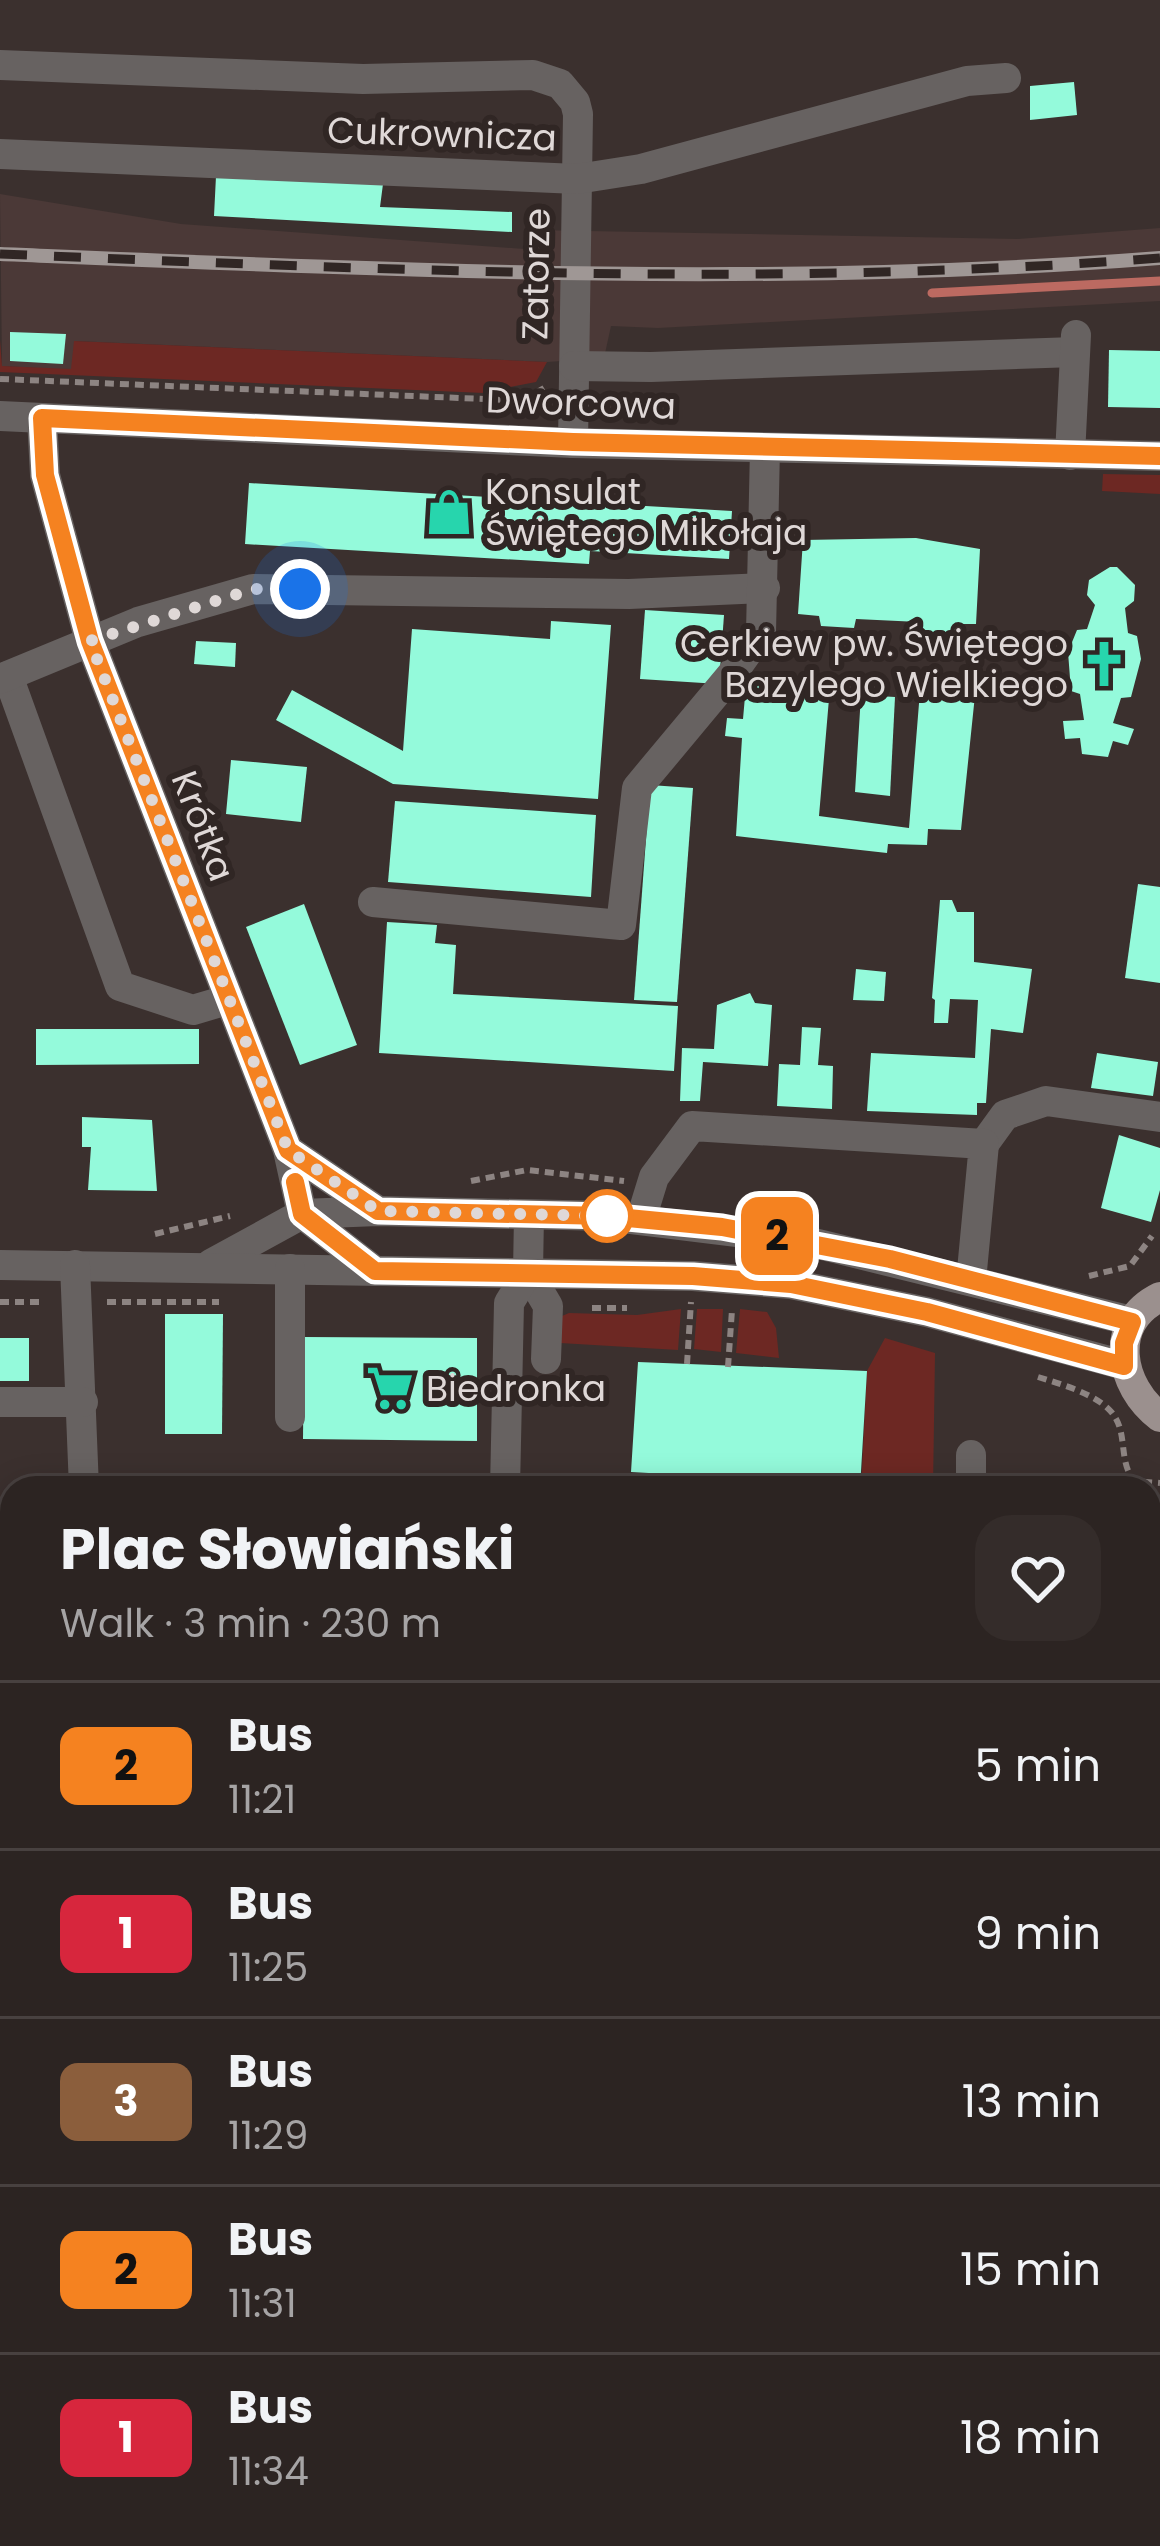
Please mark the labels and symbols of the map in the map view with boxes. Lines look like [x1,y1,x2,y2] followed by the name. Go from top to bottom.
[326,105,558,163] street label: Cukrownicza
[509,208,563,340] street label: Zatorze
[485,374,677,432] street label: Dworcowa
[485,466,807,558] place label: Konsulat Świętego Mikołaja
[424,487,474,537] shop icon: Konsulat Świętego Mikołaja
[270,559,330,619] your location
[680,618,1068,710] place label: Cerkiew pw. Świętego Bazylego Wielkiego
[1079,639,1129,689] church icon: Cerkiew pw. Świętego Bazylego Wielkiego
[159,764,247,888] street label: Krótka
[582,1191,632,1241] unlabelled marker
[738,1197,816,1275] line badge: 2
[365,1363,415,1413] supermarket icon: Biedronka
[426,1363,606,1414] place label: Biedronka

